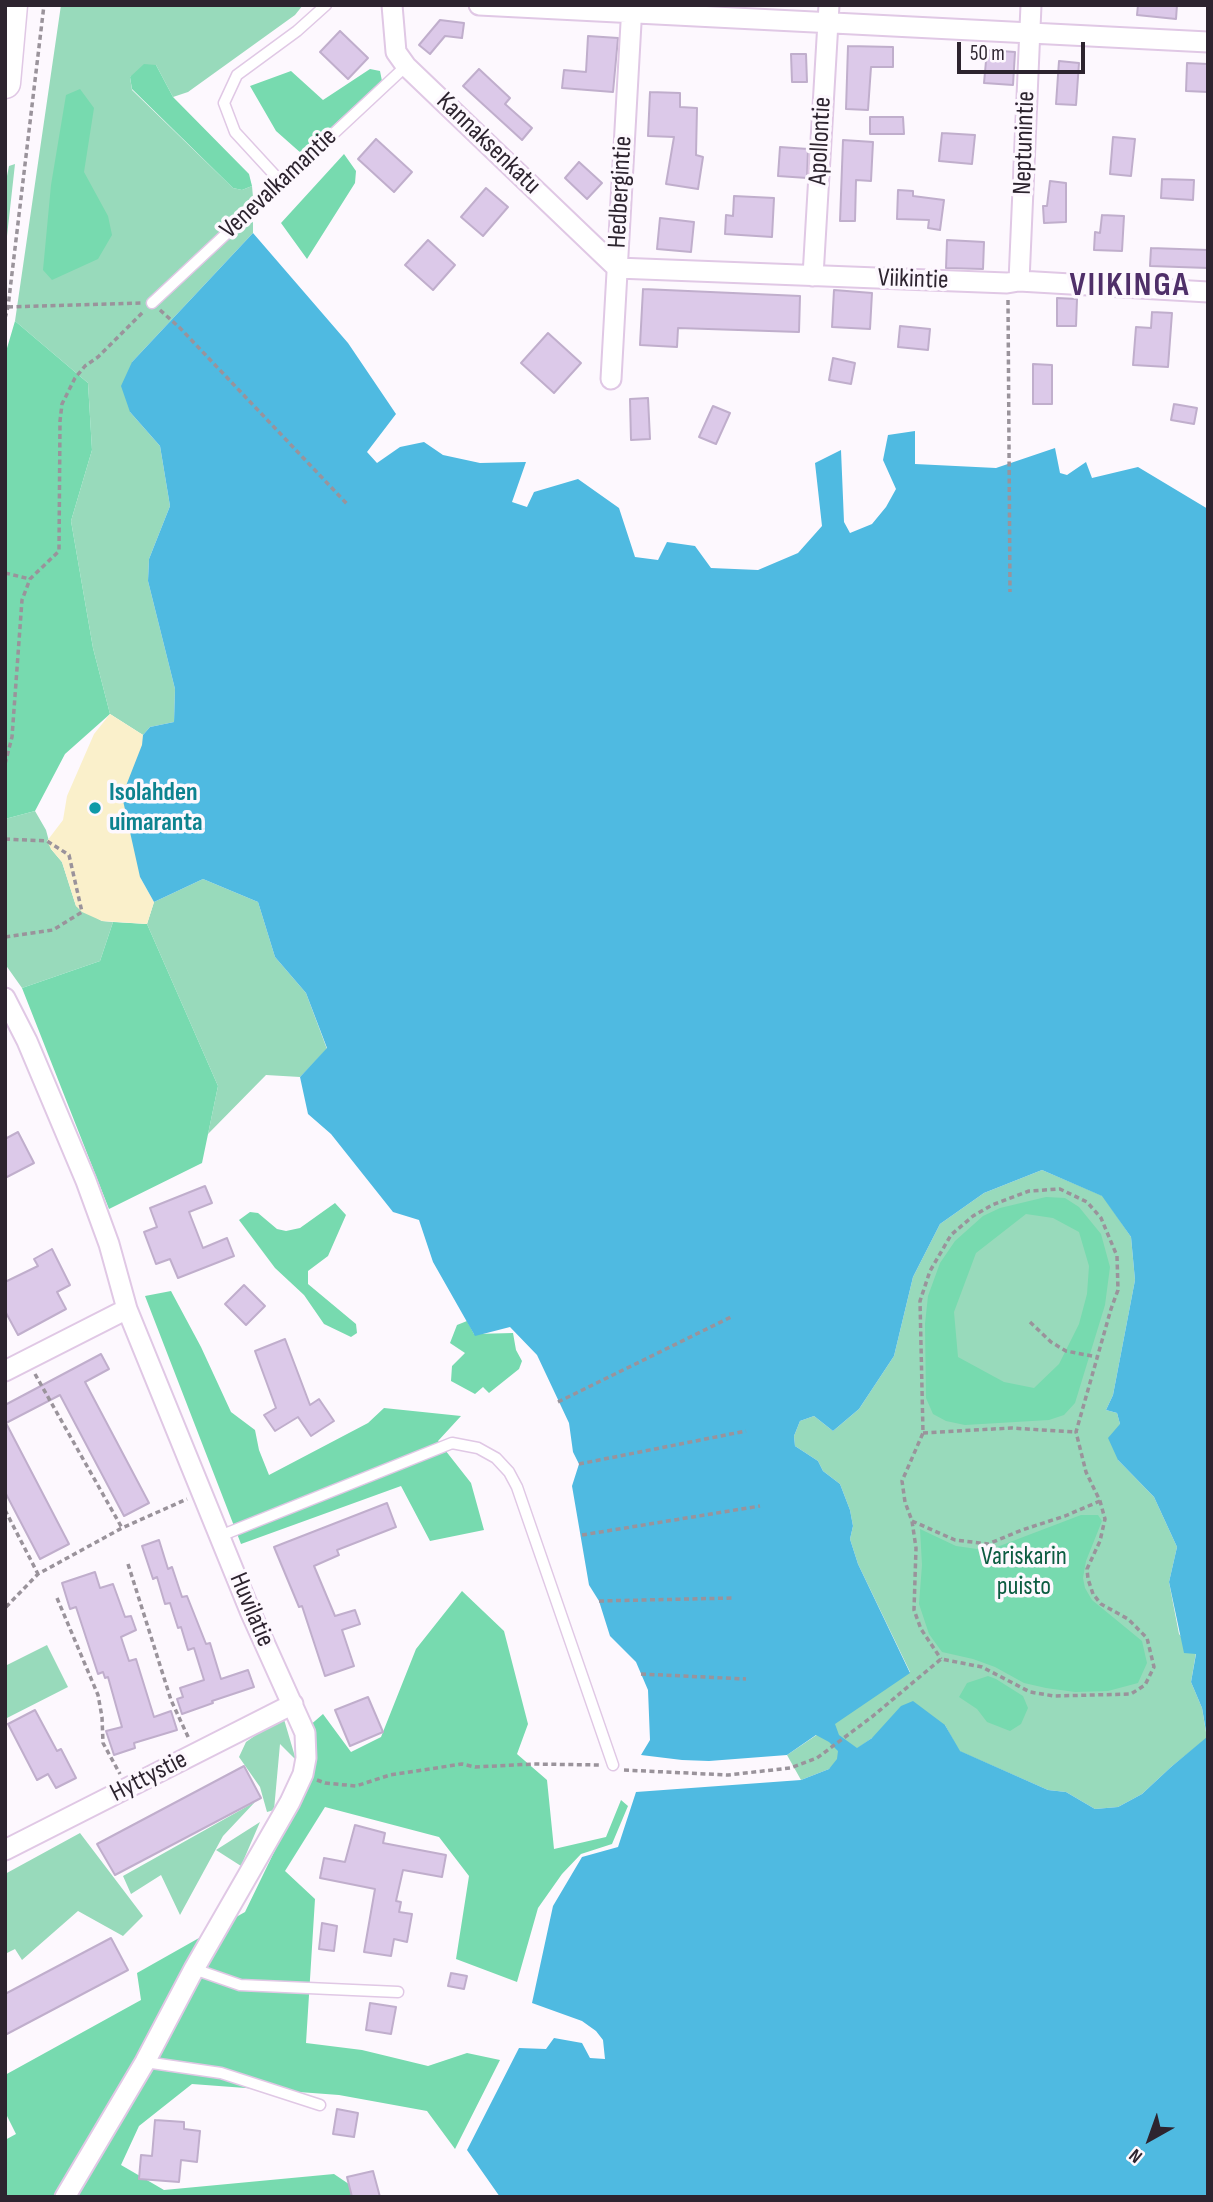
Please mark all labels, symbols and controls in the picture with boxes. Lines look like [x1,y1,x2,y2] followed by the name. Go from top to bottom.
[961,28,1089,72] scale bar
[970,41,1005,66] text: 50 m
[429,87,547,201] street label: Kannaksenkatu
[1008,91,1042,195] street label: Neptunintie
[803,96,839,186] street label: Apollontie
[214,122,344,246] street label: Venevalkamantie
[602,135,640,249] street label: Hedbergintie
[877,263,949,297] street label: Viikintie
[1071,267,1189,307] district label: VIIKINGA
[109,777,203,838] place label: Isolahden uimaranta
[87,800,103,816] marker: Isolahden uimaranta
[981,1541,1067,1602] park label: Variskarin puisto
[222,1568,280,1652] street label: Huvilatie
[105,1745,193,1809] street label: Hyttystie
[1115,2104,1185,2174] north arrow
[1125,2143,1147,2168] text: N

